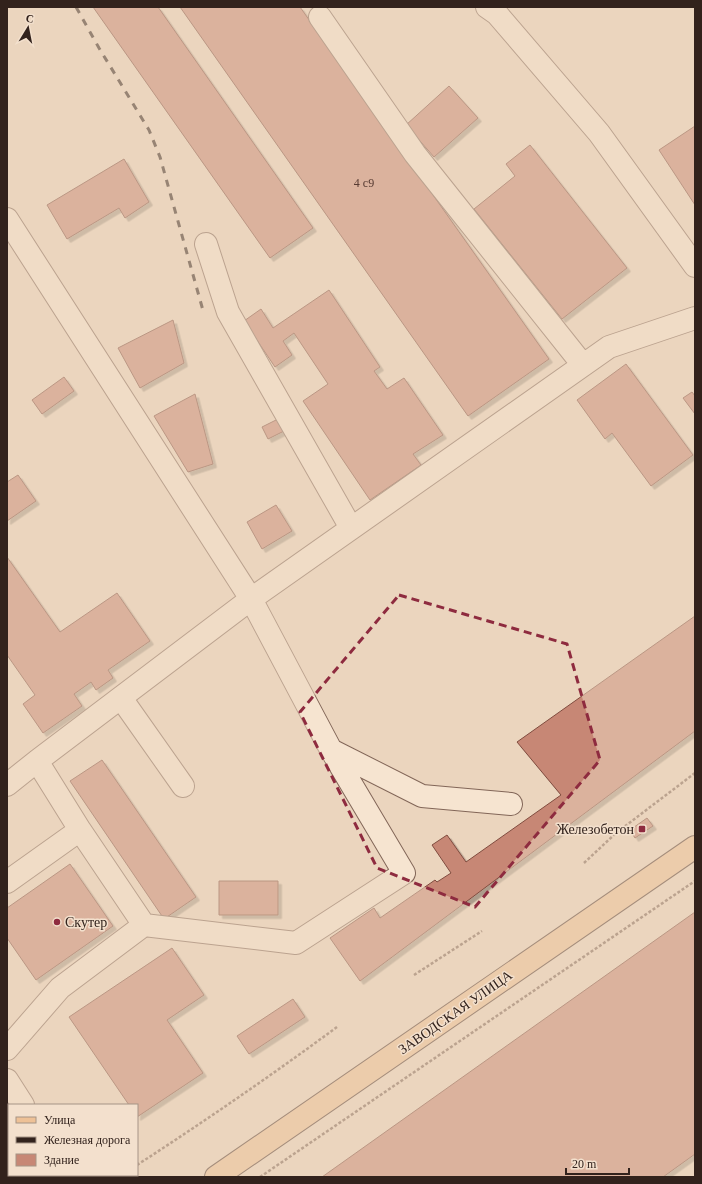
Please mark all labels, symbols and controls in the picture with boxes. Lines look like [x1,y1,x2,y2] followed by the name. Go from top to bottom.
[8,8,48,48] north arrow
[25,12,35,25] text: С
[354,176,374,190] house number: 4 с9
[557,822,634,837] place label: Железобетон
[637,824,647,834] marker: Железобетон
[65,915,107,930] place label: Скутер
[52,917,62,927] marker: Скутер
[396,967,516,1057] street label: ЗАВОДСКАЯ УЛИЦА
[8,1104,138,1176] legend
[44,1113,76,1127] text: Улица
[44,1133,131,1147] text: Железная дорога
[566,1150,629,1176] scale bar
[44,1153,79,1167] text: Здание
[572,1157,597,1171] text: 20 m

